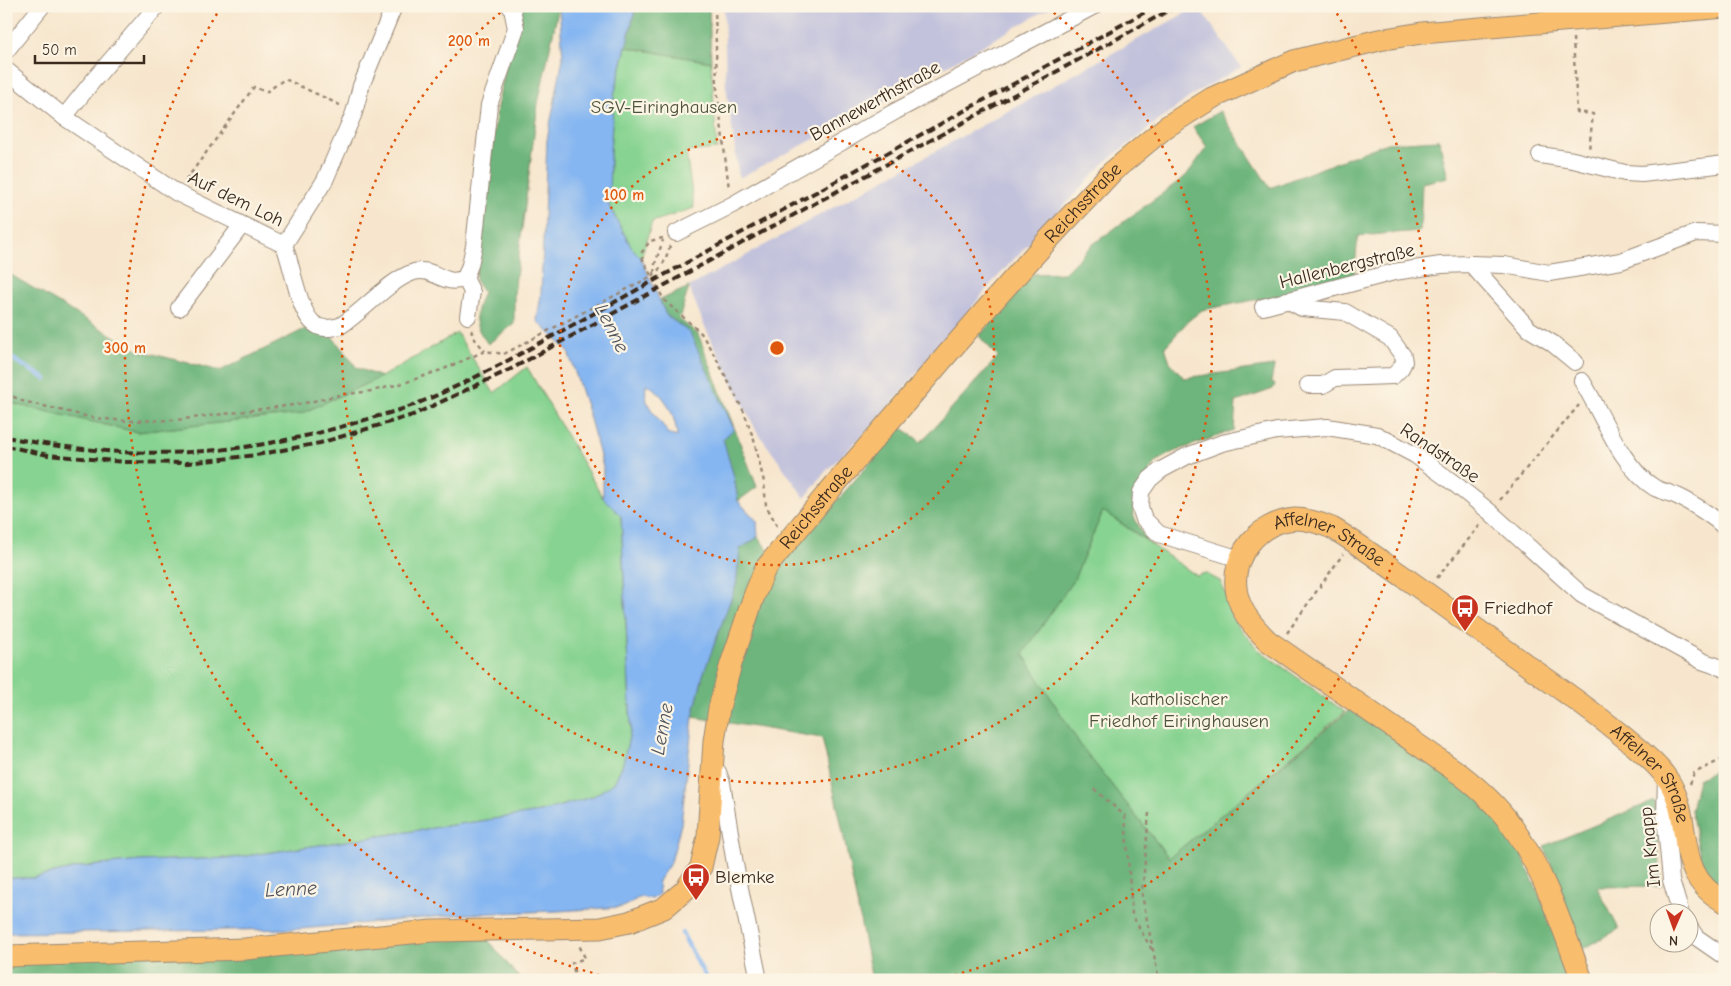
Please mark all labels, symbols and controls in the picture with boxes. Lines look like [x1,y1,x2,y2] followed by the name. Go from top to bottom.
[35,32,144,64] scale bar
[448,32,490,50] text: 200 m
[42,41,77,59] text: 50 m
[806,56,944,146] street label: Bannewerthstraße
[591,96,737,118] park label: SGV-Eiringhausen
[1040,158,1126,247] street label: Reichsstraße
[185,166,287,232] street label: Auf dem Loh
[604,186,644,204] text: 100 m
[1277,239,1417,293] street label: Hallenbergstraße
[590,300,634,356] water label: Lenne
[104,339,146,357] text: 300 m
[768,339,786,357] centre of rings
[1396,418,1484,488] street label: Randstraße
[775,461,857,554] street label: Reichsstraße
[1270,508,1389,571] street label: Affelner Straße
[1450,593,1480,632] bus stop icon: Friedhof
[1484,597,1554,619] place label: Friedhof
[1089,688,1269,732] park label: katholischer Friedhof Eiringhausen
[646,701,678,757] water label: Lenne
[1606,720,1694,825] street label: Affelner Straße
[1635,806,1665,888] street label: Im Knapp
[681,862,711,901] bus stop icon: Blemke
[715,866,775,888] place label: Blemke
[264,876,318,902] water label: Lenne
[1648,904,1698,954] north arrow
[1669,932,1678,949] text: N

